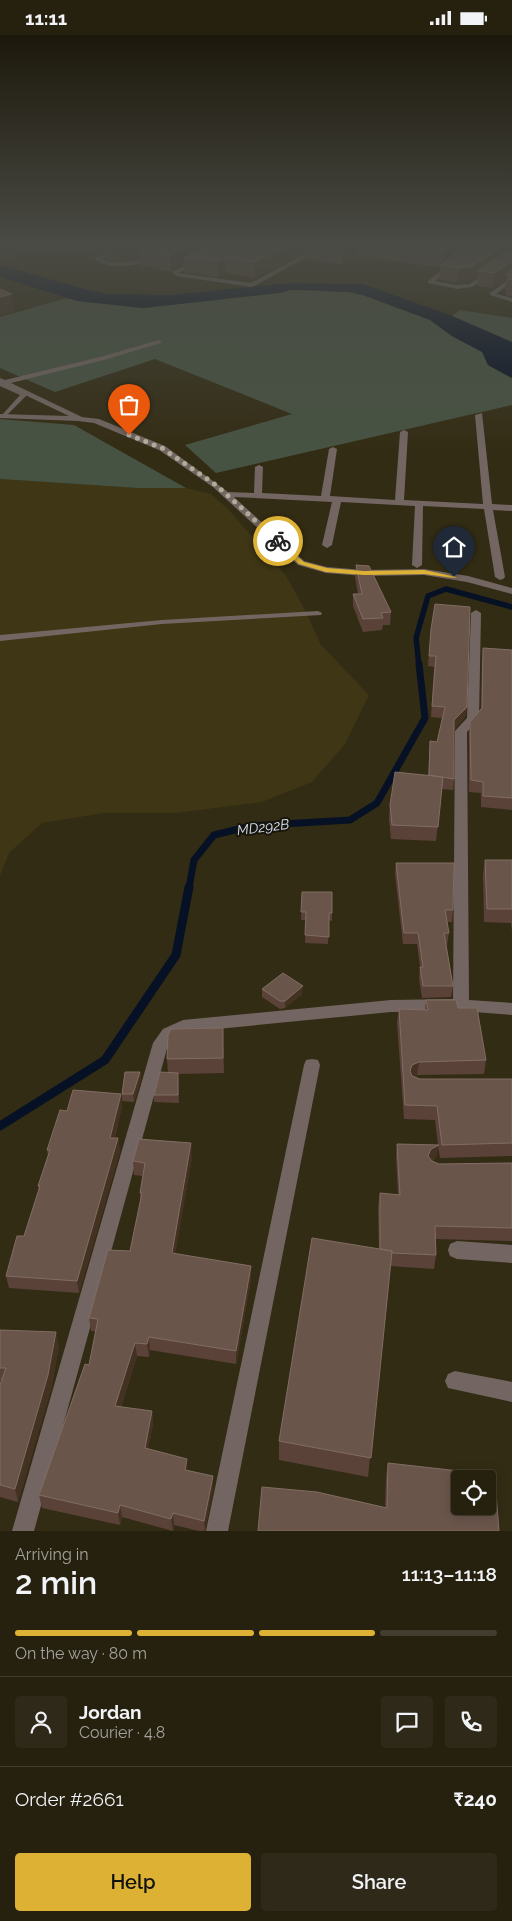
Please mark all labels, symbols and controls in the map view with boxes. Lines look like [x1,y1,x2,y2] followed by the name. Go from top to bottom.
[25,7,67,29] text: 11:11
[108,384,150,435] pin
[115,391,143,419] icon: bag
[253,516,303,566] courier
[433,526,475,577] pin
[264,527,292,555] icon: bike
[440,533,468,561] icon: home
[236,816,290,838] water label: MD292B
[451,1470,496,1515] map controls
[451,1470,496,1515] button: locate
[15,1545,89,1564] text: Arriving in
[402,1563,497,1585] text: 11:13–11:18
[15,1564,97,1601] text: 2 min
[15,1644,147,1663] text: On the way · 80 m
[15,1696,67,1748] button: person
[381,1696,433,1748] button: chat
[445,1696,497,1748] button: phone
[79,1701,142,1723] text: Jordan
[79,1723,165,1742] text: Courier · 4.8
[15,1788,124,1810] text: Order #2661
[454,1788,497,1810] text: ₹240
[15,1853,251,1911] button: Help
[261,1853,497,1911] button: Share

